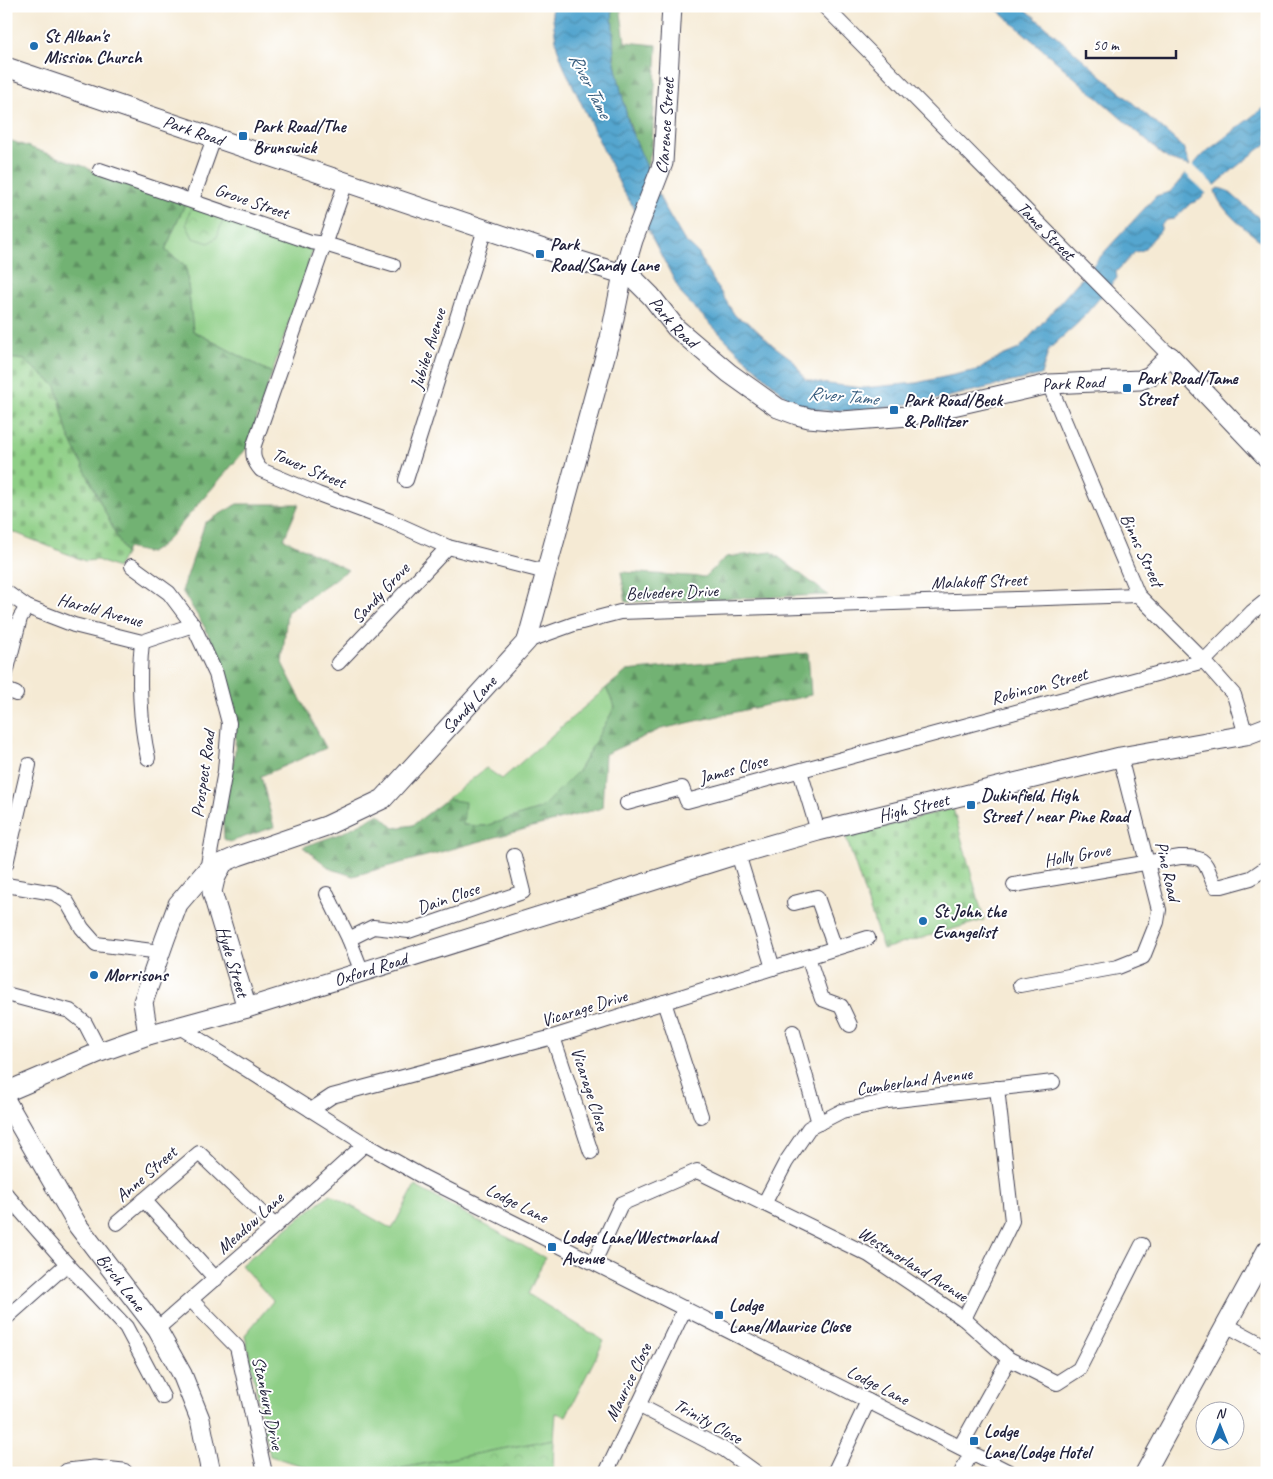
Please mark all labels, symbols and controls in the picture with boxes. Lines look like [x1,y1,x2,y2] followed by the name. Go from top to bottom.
[44,25,143,68] place label: St Alban's Mission Church
[1086,28,1176,60] scale bar
[1093,36,1120,55] text: 50 m
[28,40,40,52] marker: St Alban's Mission Church
[564,49,618,124] water label: River Tame
[649,75,679,177] street label: Clarence Street
[160,110,230,152] street label: Park Road
[253,115,348,158] place label: Park Road/The Brunswick
[237,130,249,142] marker: Park Road/The Brunswick
[212,178,294,225] street label: Grove Street
[1012,197,1081,266] street label: Tame Street
[550,233,661,276] place label: Park Road/Sandy Lane
[534,248,546,260] marker: Park Road/Sandy Lane
[644,292,705,355] street label: Park Road
[405,305,451,393] street label: Jubilee Avenue
[1137,367,1239,410] place label: Park Road/Tame Street
[1039,370,1108,396] street label: Park Road
[807,381,881,411] water label: River Tame
[1121,382,1133,394] marker: Park Road/Tame Street
[904,389,1004,432] place label: Park Road/Beck & Pollitzer
[888,404,900,416] marker: Park Road/Beck & Pollitzer
[269,443,351,494] street label: Tower Street
[1115,510,1170,593] street label: Binns Street
[346,557,415,628] street label: Sandy Grove
[931,568,1029,594] street label: Malakoff Street
[626,579,719,605] street label: Belvedere Drive
[55,588,146,632] street label: Harold Avenue
[988,662,1092,709] street label: Robinson Street
[437,670,502,738] street label: Sandy Lane
[186,726,220,819] street label: Prospect Road
[696,749,771,789] street label: James Close
[981,784,1131,827] place label: Dukinfield, High Street / near Pine Road
[876,788,953,827] street label: High Street
[965,799,977,811] marker: Dukinfield, High Street / near Pine Road
[1042,838,1113,872] street label: Holly Grove
[1150,839,1186,906] street label: Pine Road
[414,877,483,919] street label: Dain Close
[933,900,1008,943] place label: St John the Evangelist
[917,915,929,927] marker: St John the Evangelist
[212,924,255,1002] street label: Hyde Street
[331,947,412,991] street label: Oxford Road
[104,964,169,986] place label: Morrisons
[88,969,100,981] marker: Morrisons
[538,984,631,1031] street label: Vicarage Drive
[566,1045,614,1134] street label: Vicarage Close
[855,1062,974,1100] street label: Cumberland Avenue
[111,1140,183,1207] street label: Anne Street
[482,1178,553,1228] street label: Lodge Lane
[212,1186,289,1259] street label: Meadow Lane
[854,1221,973,1307] street label: Westmorland Avenue
[562,1226,719,1269] place label: Lodge Lane/Westmorland Avenue
[546,1241,558,1253] marker: Lodge Lane/Westmorland Avenue
[92,1249,151,1316] street label: Birch Lane
[729,1294,852,1337] place label: Lodge Lane/Maurice Close
[713,1309,725,1321] marker: Lodge Lane/Maurice Close
[600,1339,657,1424] street label: Maurice Close
[247,1354,289,1453] street label: Stanbury Drive
[843,1360,914,1410] street label: Lodge Lane
[670,1393,747,1449] street label: Trinity Close
[1196,1402,1246,1452] north arrow
[1216,1405,1227,1422] text: N
[984,1420,1094,1463] place label: Lodge Lane/Lodge Hotel
[968,1435,980,1447] marker: Lodge Lane/Lodge Hotel

